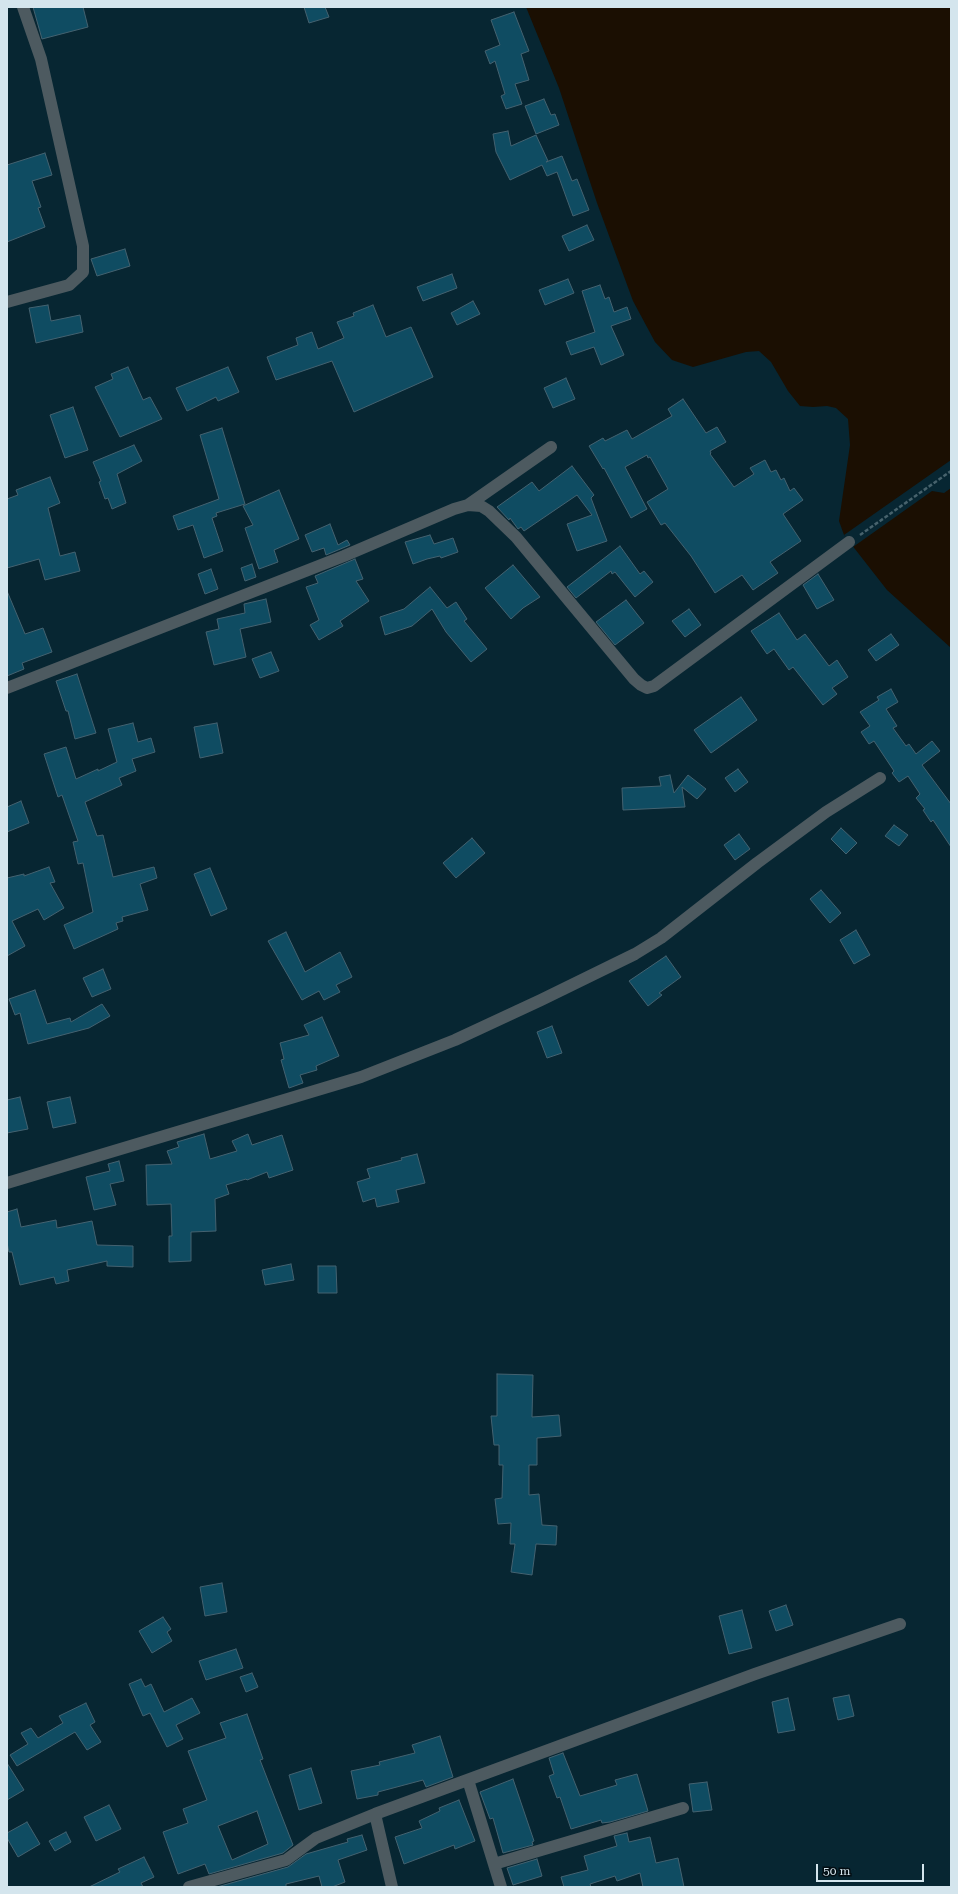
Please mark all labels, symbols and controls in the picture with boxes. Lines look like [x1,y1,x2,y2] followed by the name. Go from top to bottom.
[818,1856,926,1882] scale bar
[823,1864,850,1878] text: 50 m

